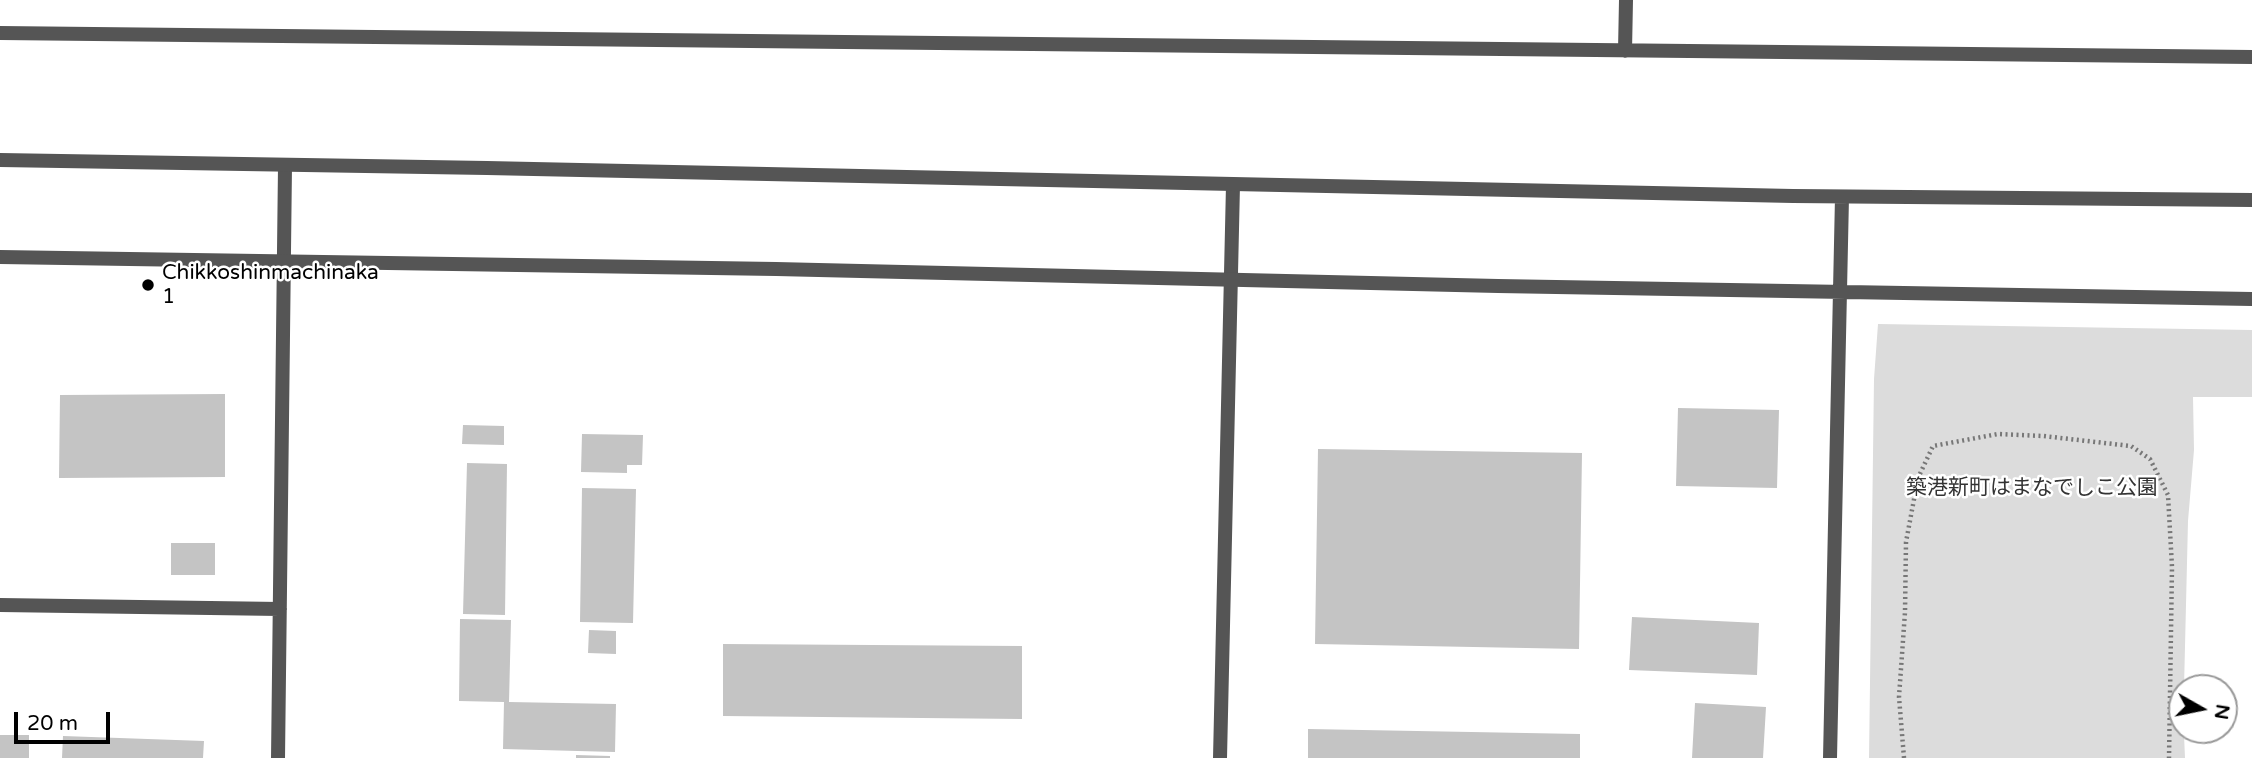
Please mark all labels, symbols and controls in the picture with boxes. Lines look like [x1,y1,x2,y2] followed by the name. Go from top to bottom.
[162,260,379,310] place label: Chikkoshinmachinaka 1
[140,277,156,293] marker: Chikkoshinmachinaka 1
[1906,475,2158,501] park label: 築港新町はまなでしこ公園
[2168,674,2238,744] north arrow
[18,698,114,742] scale bar
[2210,703,2234,721] text: N
[27,711,78,736] text: 20 m

